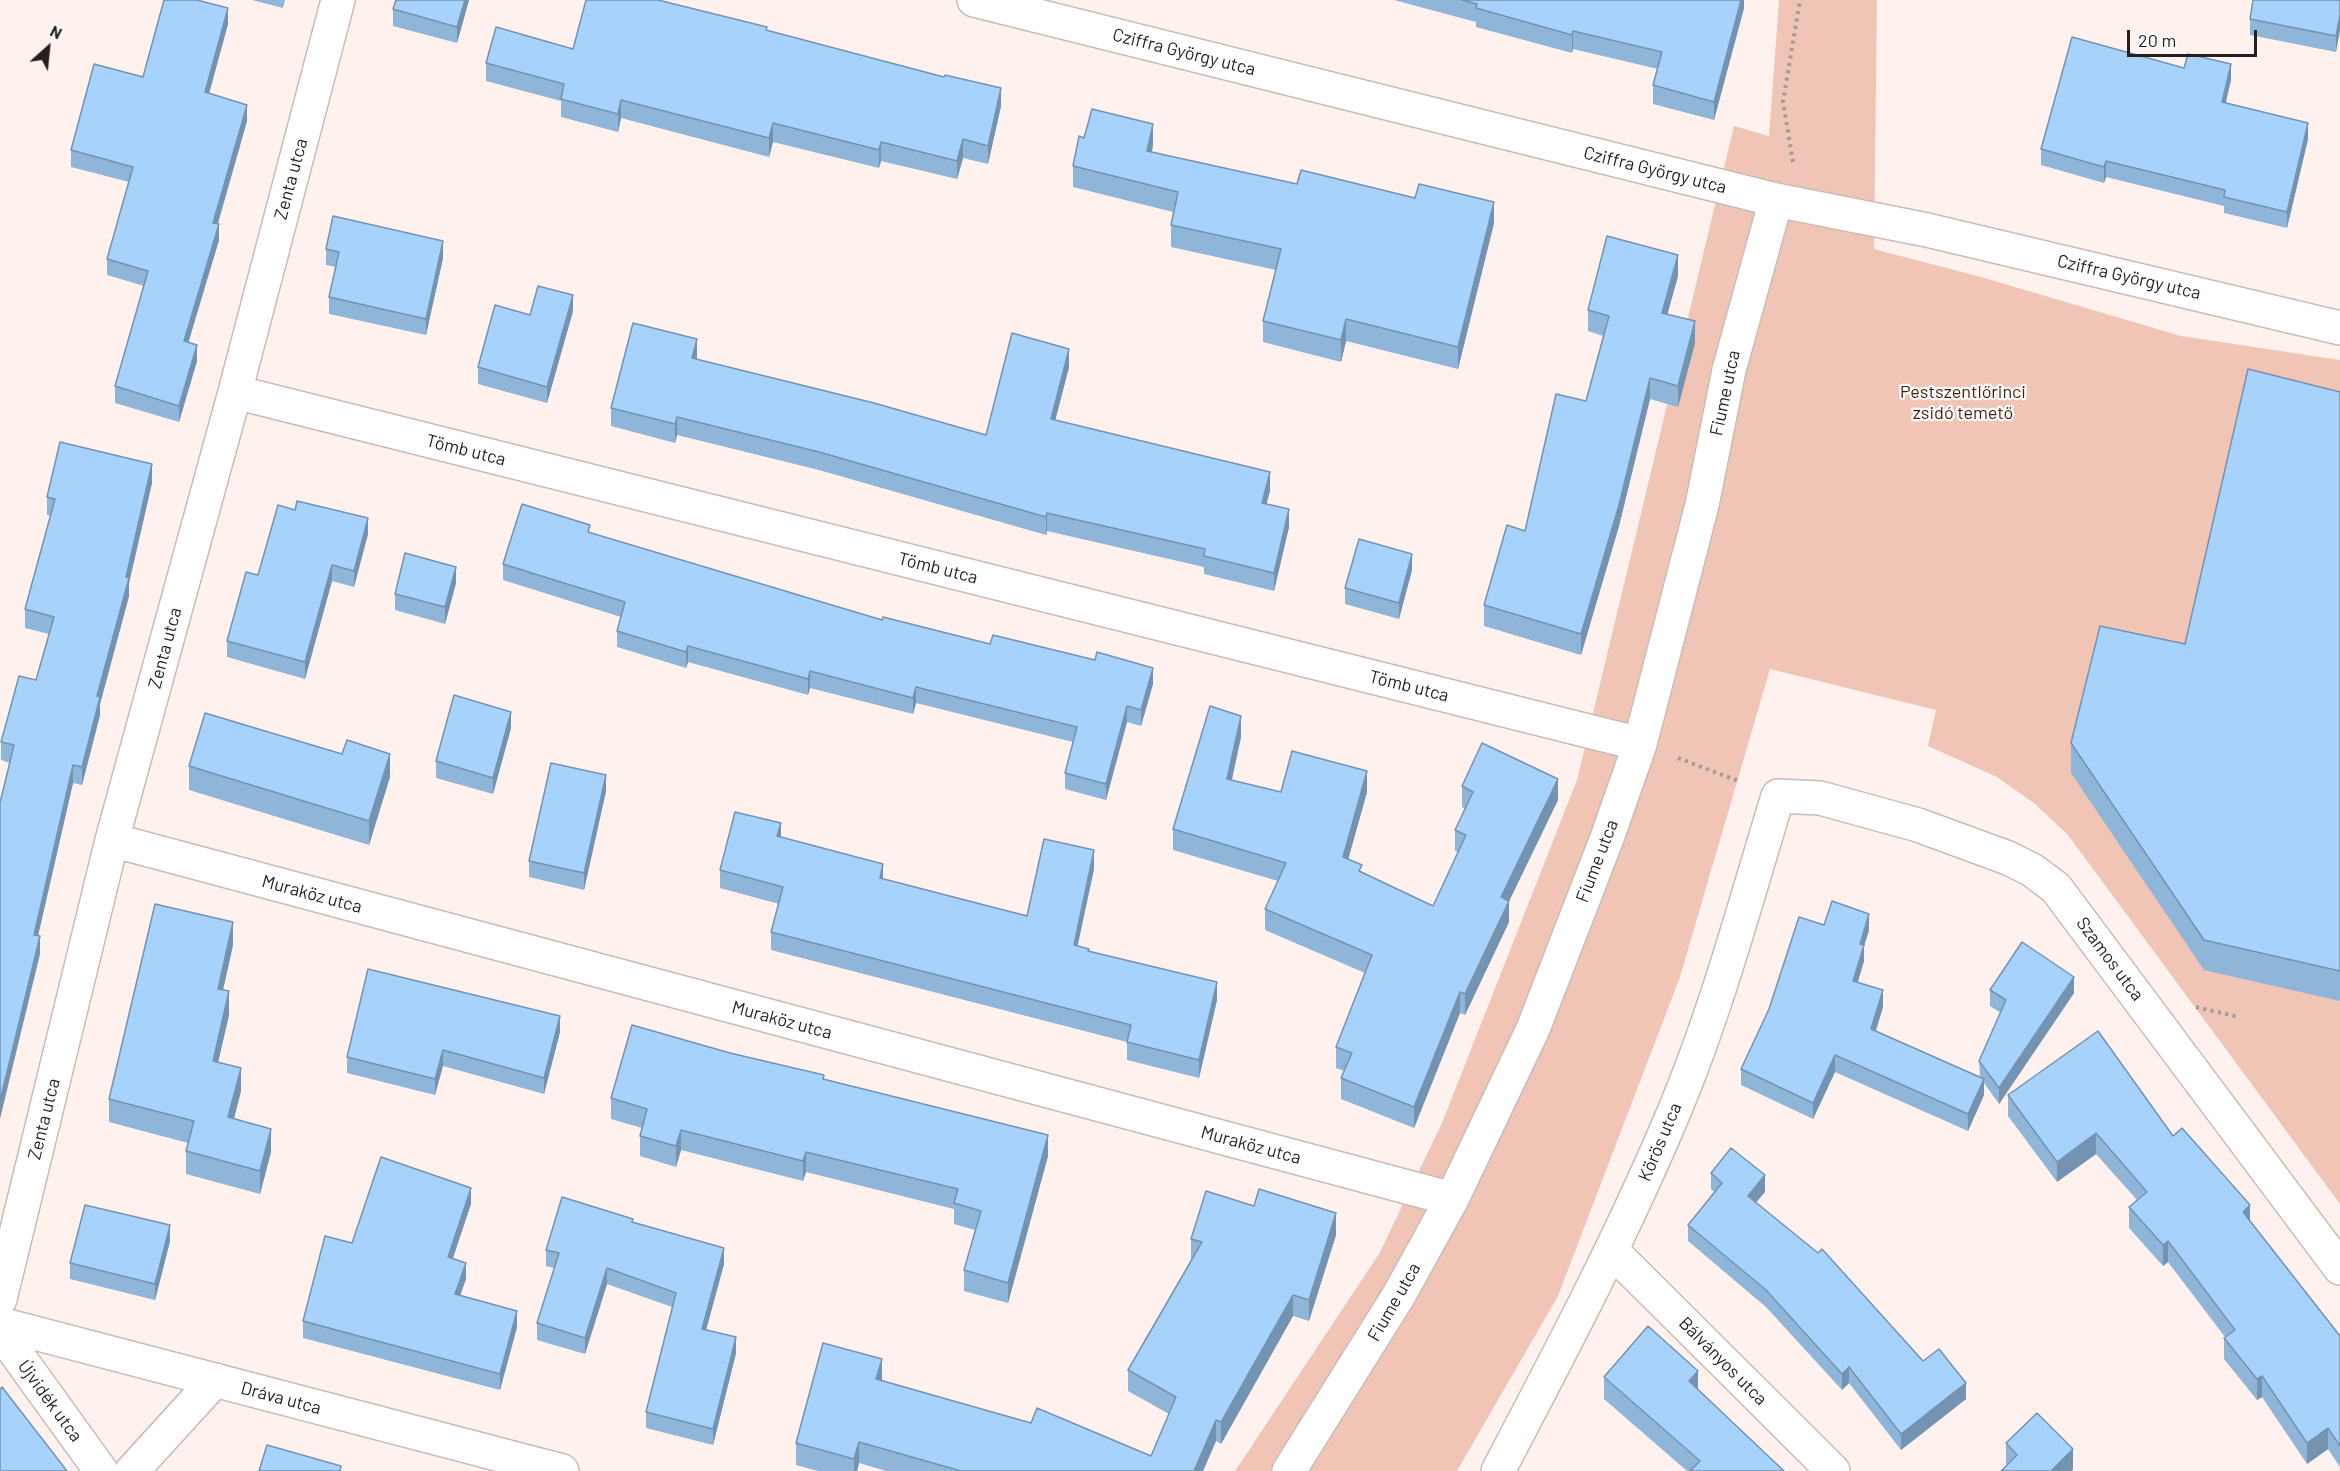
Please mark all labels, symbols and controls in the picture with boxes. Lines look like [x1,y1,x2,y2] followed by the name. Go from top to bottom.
[18,18,78,78] north arrow
[2130,18,2260,56] scale bar
[47,21,65,42] text: N
[1110,24,1258,80] street label: Cziffra György utca
[2138,29,2176,51] text: 20 m
[270,136,312,222] street label: Zenta utca
[1581,142,1729,198] street label: Cziffra György utca
[2055,250,2203,304] street label: Cziffra György utca
[1705,348,1745,438] street label: Fiume utca
[1900,381,2026,424] park label: Pestszentlőrinci zsidó temető
[424,430,508,470] street label: Tömb utca
[896,548,980,588] street label: Tömb utca
[144,605,186,691] street label: Zenta utca
[1367,666,1451,706] street label: Tömb utca
[1571,817,1623,905] street label: Fiume utca
[260,870,364,918] street label: Muraköz utca
[2072,913,2148,1005] street label: Szamos utca
[730,996,834,1044] street label: Muraköz utca
[23,1076,65,1162] street label: Zenta utca
[1634,1099,1686,1185] street label: Körös utca
[1199,1121,1303,1169] street label: Muraköz utca
[1363,1259,1425,1345] street label: Fiume utca
[1674,1312,1772,1410] street label: Bálványos utca
[13,1356,87,1446] street label: Újvidék utca
[238,1377,324,1419] street label: Dráva utca

